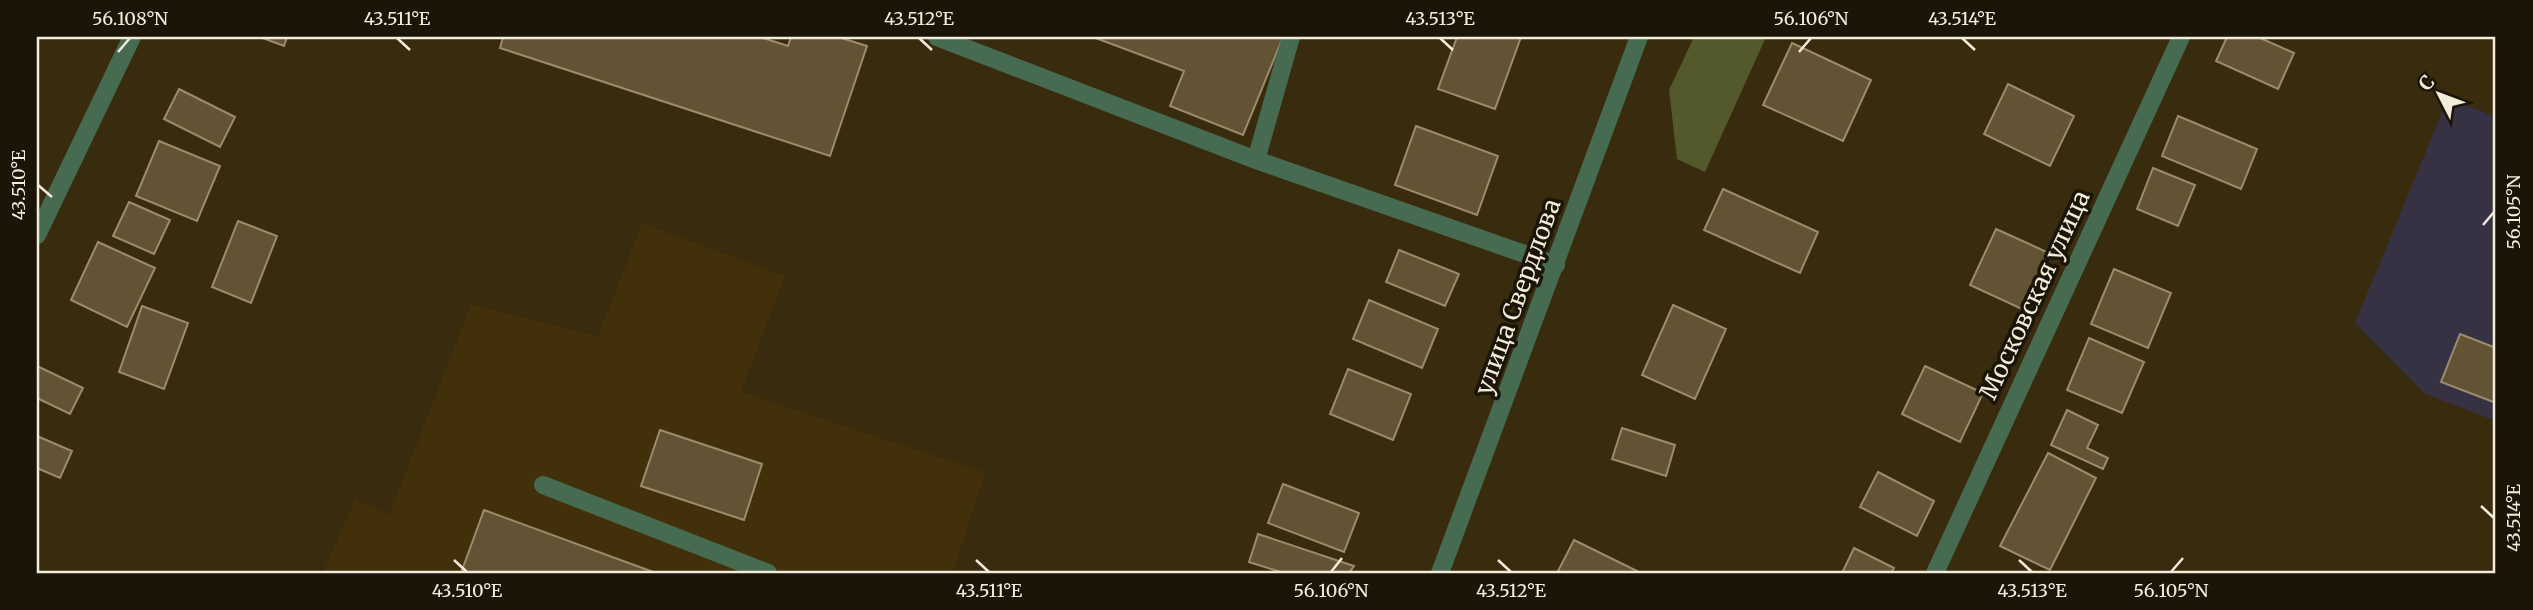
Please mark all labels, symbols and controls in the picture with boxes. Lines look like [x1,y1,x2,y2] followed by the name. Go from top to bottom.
[92,7,168,30] text: 56.108°N
[364,7,431,30] text: 43.511°E
[884,7,955,30] text: 43.512°E
[1405,7,1475,30] text: 43.513°E
[1774,7,1849,30] text: 56.106°N
[1928,7,1997,30] text: 43.514°E
[2404,60,2474,130] north arrow
[2413,70,2440,95] text: С
[7,149,30,220] text: 43.510°E
[2502,174,2525,250] text: 56.105°N
[1973,185,2097,404] street label: Московская улица
[1468,194,1567,399] street label: улица Свердлова
[2502,483,2525,552] text: 43.514°E
[432,579,503,602] text: 43.510°E
[956,579,1023,602] text: 43.511°E
[1294,579,1369,602] text: 56.106°N
[1476,579,1547,602] text: 43.512°E
[1997,579,2067,602] text: 43.513°E
[2133,579,2209,602] text: 56.105°N

